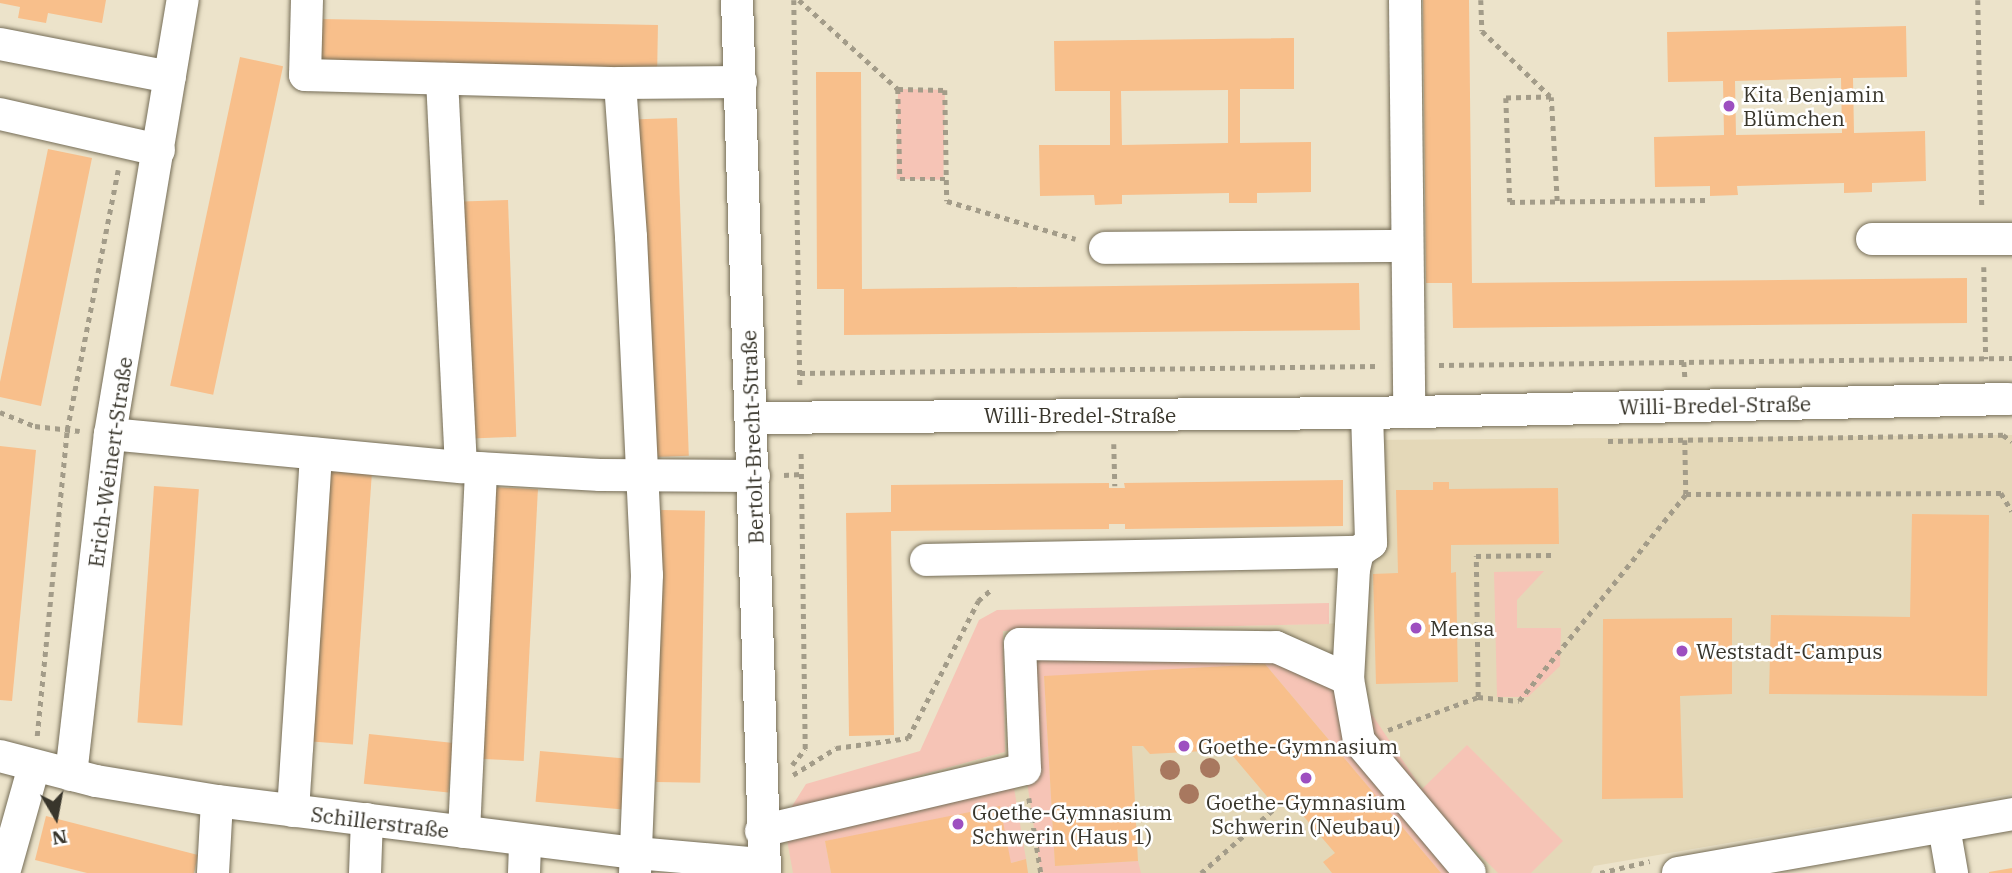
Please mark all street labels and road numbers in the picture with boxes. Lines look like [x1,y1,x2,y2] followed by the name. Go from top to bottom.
[736,329,768,545] street label: Bertolt-Brecht-Straße
[83,355,137,569] street label: Erich-Weinert-Straße
[1619,391,1811,419] street label: Willi-Bredel-Straße
[984,402,1176,428] street label: Willi-Bredel-Straße
[309,801,451,843] street label: Schillerstraße

